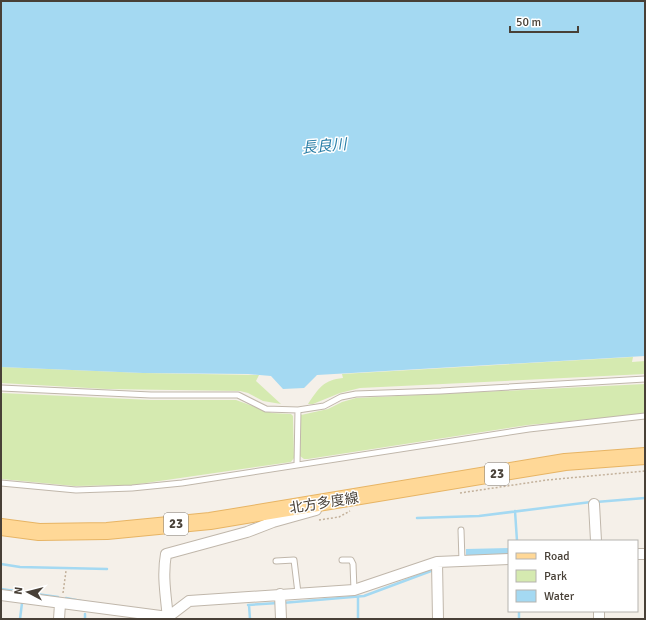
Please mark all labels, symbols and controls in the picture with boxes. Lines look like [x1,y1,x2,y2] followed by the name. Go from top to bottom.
[510,8,578,34] scale bar
[516,15,541,30] text: 50 m
[301,135,349,157] water label: 長良川
[485,463,509,485] road number: 23
[288,489,360,517] street label: 北方多度線
[164,513,188,535] road number: 23
[508,540,638,612] legend
[544,549,570,564] text: Road
[544,569,567,584] text: Park
[8,572,48,612] north arrow
[12,586,25,595] text: N
[544,589,575,604] text: Water

